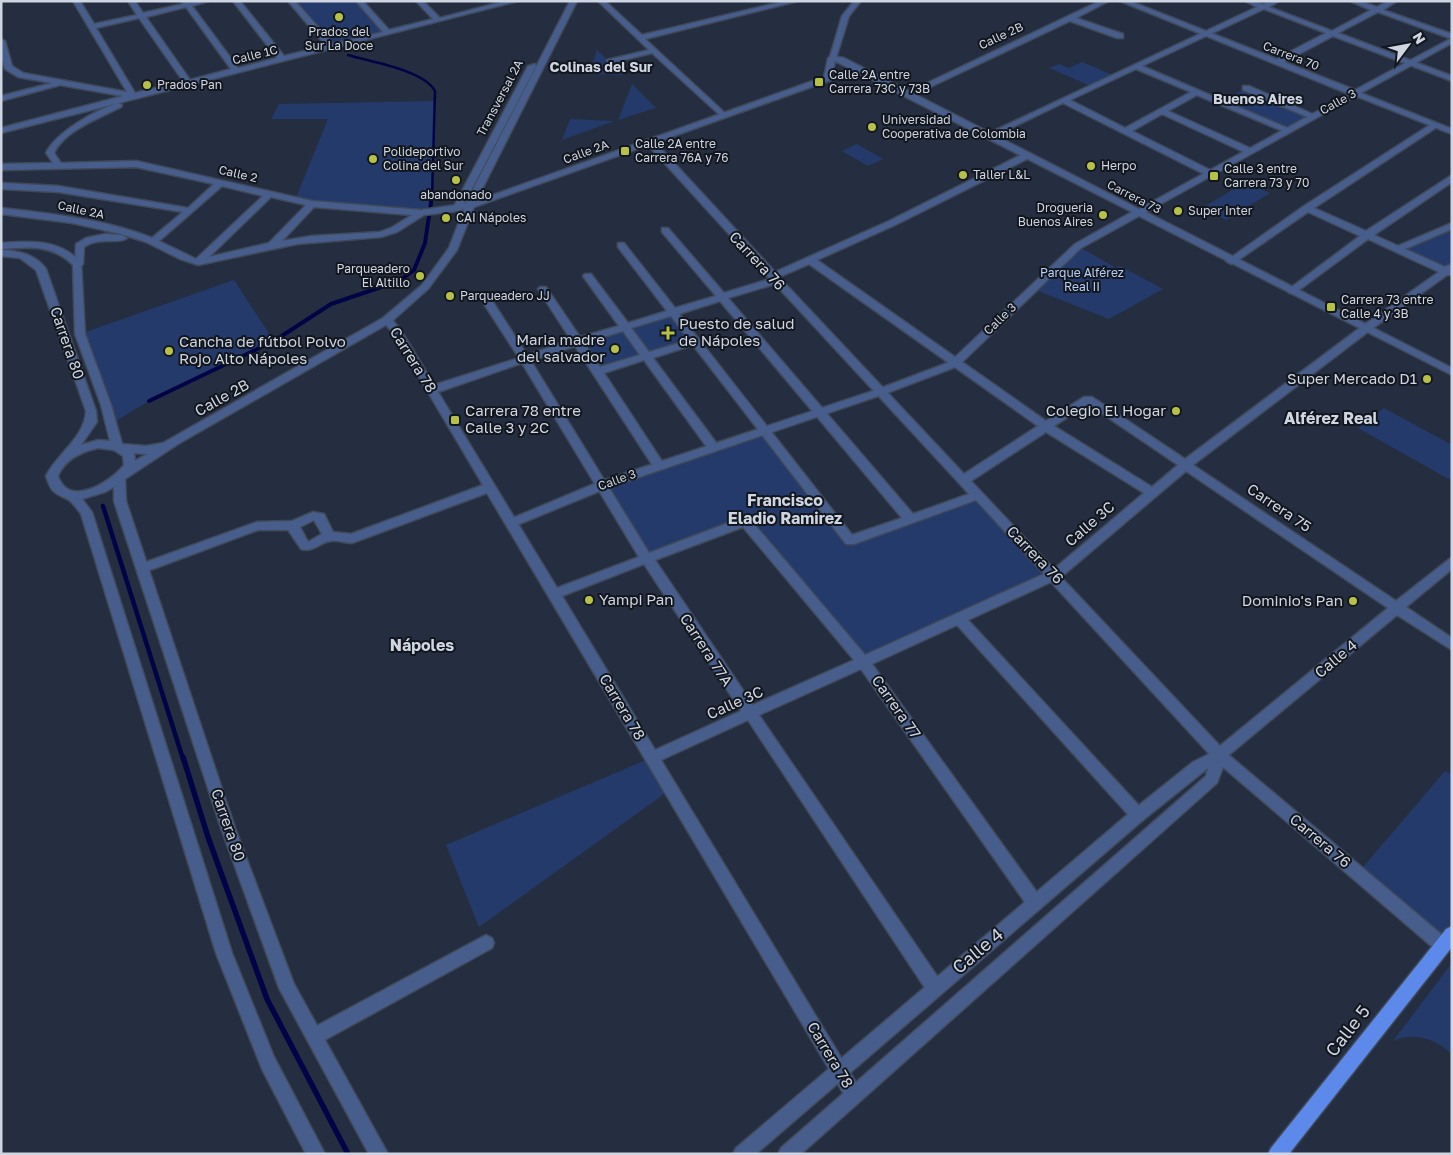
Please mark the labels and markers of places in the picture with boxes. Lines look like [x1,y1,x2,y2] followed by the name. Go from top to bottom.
[333,11,345,23] marker: Prados del Sur La Doce
[305,24,373,53] place label: Prados del Sur La Doce
[829,67,930,96] place label: Calle 2A entre Carrera 73C y 73B
[813,76,825,88] marker: Calle 2A entre Carrera 73C y 73B
[157,77,222,92] place label: Prados Pan
[141,79,153,91] marker: Prados Pan
[882,112,1026,141] place label: Universidad Cooperativa de Colombia
[866,121,878,133] marker: Universidad Cooperativa de Colombia
[635,136,728,165] place label: Calle 2A entre Carrera 76A y 76
[383,144,464,173] place label: Polideportivo Colina del Sur
[619,145,631,157] marker: Calle 2A entre Carrera 76A y 76
[367,153,379,165] marker: Polideportivo Colina del Sur
[1101,158,1136,173] place label: Herpo
[1085,160,1097,172] marker: Herpo
[1224,161,1309,190] place label: Calle 3 entre Carrera 73 y 70
[973,167,1030,182] place label: Taller L&L
[957,169,969,181] marker: Taller L&L
[1208,170,1220,182] marker: Calle 3 entre Carrera 73 y 70
[450,174,462,186] marker: abandonado
[420,187,492,202] place label: abandonado
[1018,200,1093,229] place label: Drogueria Buenos Aires
[1188,203,1253,218] place label: Super Inter
[1172,205,1184,217] marker: Super Inter
[1097,209,1109,221] marker: Drogueria Buenos Aires
[456,210,526,225] place label: CAI Nápoles
[440,212,452,224] marker: CAI Nápoles
[336,261,410,290] place label: Parqueadero El Altillo
[414,270,426,282] marker: Parqueadero El Altillo
[460,288,550,303] place label: Parqueadero JJ
[444,290,456,302] marker: Parqueadero JJ
[1341,292,1433,321] place label: Carrera 73 entre Calle 4 y 3B
[1325,301,1337,313] marker: Carrera 73 entre Calle 4 y 3B
[679,314,795,349] place label: Puesto de salud de Nápoles
[661,326,675,340] marker: Puesto de salud de Nápoles
[516,330,605,365] place label: Maria madre del salvador
[179,332,346,367] place label: Cancha de fútbol Polvo Rojo Alto Nápoles
[609,343,621,355] marker: Maria madre del salvador
[163,345,175,357] marker: Cancha de fútbol Polvo Rojo Alto Nápoles
[1287,369,1417,387] place label: Super Mercado D1
[1421,373,1433,385] marker: Super Mercado D1
[465,401,581,436] place label: Carrera 78 entre Calle 3 y 2C
[1046,401,1166,419] place label: Colegio El Hogar
[1170,405,1182,417] marker: Colegio El Hogar
[449,414,461,426] marker: Carrera 78 entre Calle 3 y 2C
[599,590,674,608] place label: Yampi Pan
[1242,591,1343,609] place label: Dominio's Pan
[583,594,595,606] marker: Yampi Pan
[1347,595,1359,607] marker: Dominio's Pan

